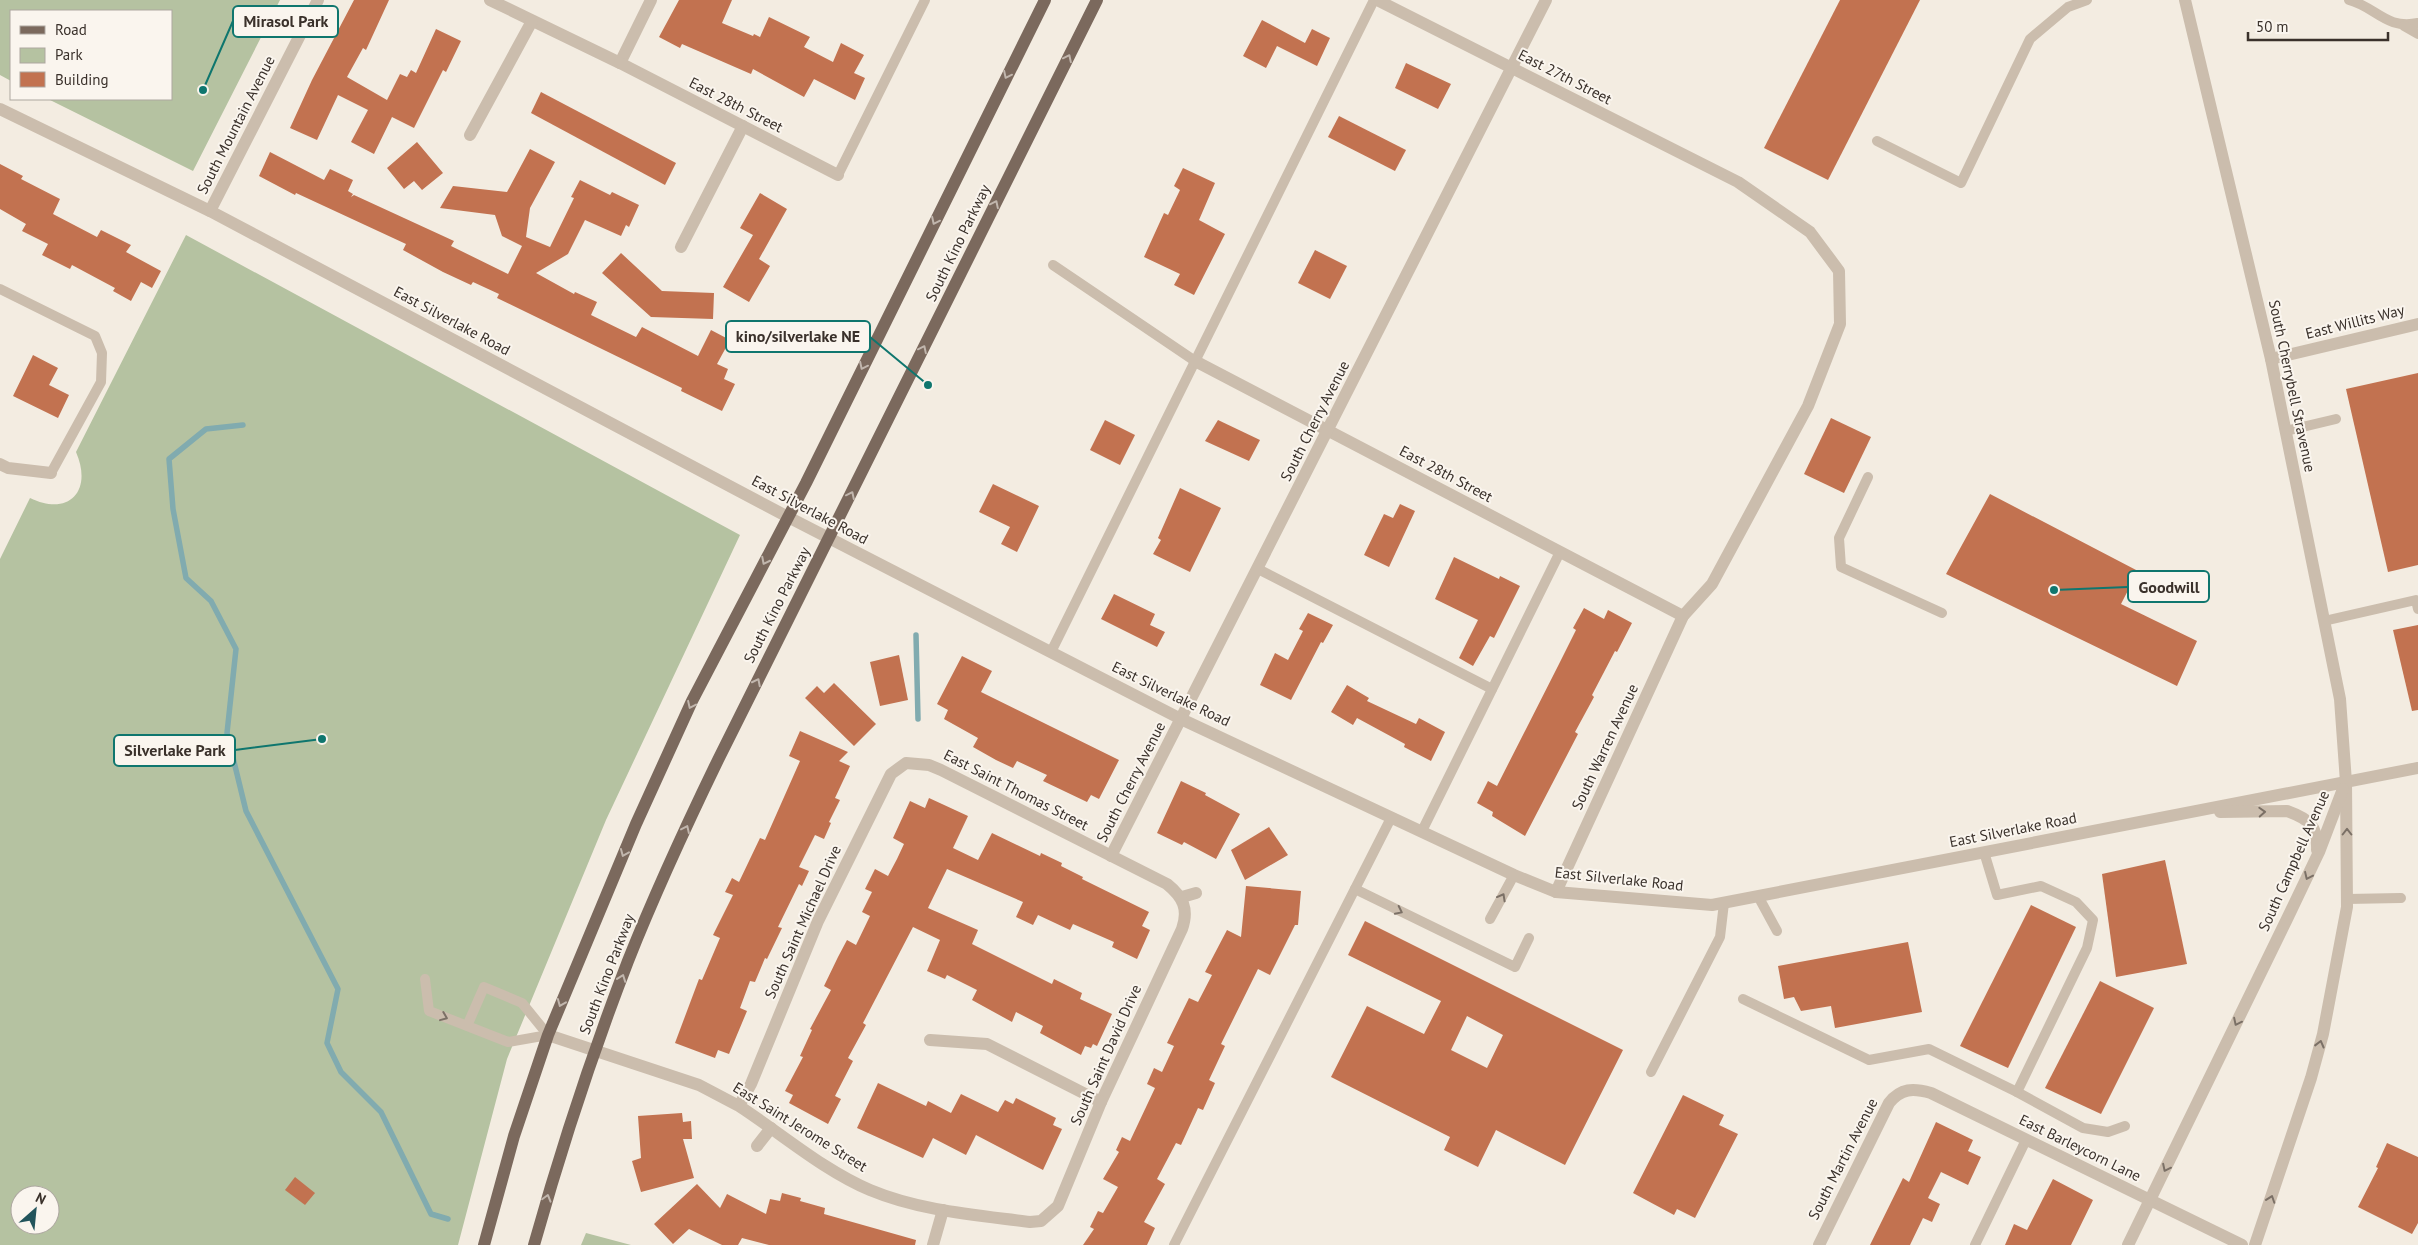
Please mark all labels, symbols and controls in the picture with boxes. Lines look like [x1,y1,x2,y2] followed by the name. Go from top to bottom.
[233,6,338,37] callout: Mirasol Park
[10,10,172,100] legend
[2248,10,2388,42] scale bar
[244,11,329,31] text: Mirasol Park
[2256,17,2289,36] text: 50 m
[55,20,87,39] text: Road
[55,45,83,64] text: Park
[1515,45,1615,108] street label: East 27th Street
[192,52,279,197] street label: South Mountain Avenue
[1062,55,1072,64] one-way arrow
[55,70,109,89] text: Building
[1003,70,1013,79] one-way arrow
[686,73,786,136] street label: East 28th Street
[921,181,994,304] street label: South Kino Parkway
[989,200,999,209] one-way arrow
[931,215,941,224] one-way arrow
[391,282,514,359] street label: East Silverlake Road
[2265,298,2320,474] street label: South Cherrybell Stravenue
[2303,300,2406,343] street label: East Willits Way
[726,321,870,352] callout: kino/silverlake NE
[736,326,860,346] text: kino/silverlake NE
[917,346,927,355] one-way arrow
[1276,357,1353,484] street label: South Cherry Avenue
[859,361,869,370] one-way arrow
[1396,441,1496,506] street label: East 28th Street
[749,471,872,548] street label: East Silverlake Road
[845,491,855,500] one-way arrow
[739,543,814,666] street label: South Kino Parkway
[761,555,771,564] one-way arrow
[2128,571,2209,602] callout: Goodwill
[2139,577,2200,597] text: Goodwill
[1109,657,1233,730] street label: East Silverlake Road
[750,679,760,688] one-way arrow
[1567,681,1642,813] street label: South Warren Avenue
[686,700,697,709] one-way arrow
[1092,718,1169,845] street label: South Cherry Avenue
[114,735,235,766] callout: Silverlake Park
[124,740,226,760] text: Silverlake Park
[941,745,1092,834] street label: East Saint Thomas Street
[2254,787,2333,934] street label: South Campbell Avenue
[2258,807,2266,817] one-way arrow
[1948,808,2078,851] street label: East Silverlake Road
[679,825,689,834] one-way arrow
[2341,827,2352,835] one-way arrow
[760,842,845,1001] street label: South Saint Michael Drive
[619,848,630,857] one-way arrow
[1554,862,1684,895] street label: East Silverlake Road
[2303,871,2314,880] one-way arrow
[1496,893,1506,902] one-way arrow
[1394,904,1403,915] one-way arrow
[575,911,638,1037] street label: South Kino Parkway
[616,974,626,983] one-way arrow
[1066,981,1145,1128] street label: South Saint David Drive
[557,998,567,1007] one-way arrow
[439,1011,448,1021] one-way arrow
[2233,1017,2243,1026] one-way arrow
[2314,1040,2325,1049] one-way arrow
[730,1077,871,1176] street label: East Saint Jerome Street
[1804,1095,1881,1223] street label: South Martin Avenue
[2016,1110,2144,1185] street label: East Barleycorn Lane
[2162,1163,2172,1172] one-way arrow
[10,1185,60,1235] north arrow
[33,1188,49,1209] text: N
[542,1195,552,1203] one-way arrow
[2265,1195,2275,1203] one-way arrow

